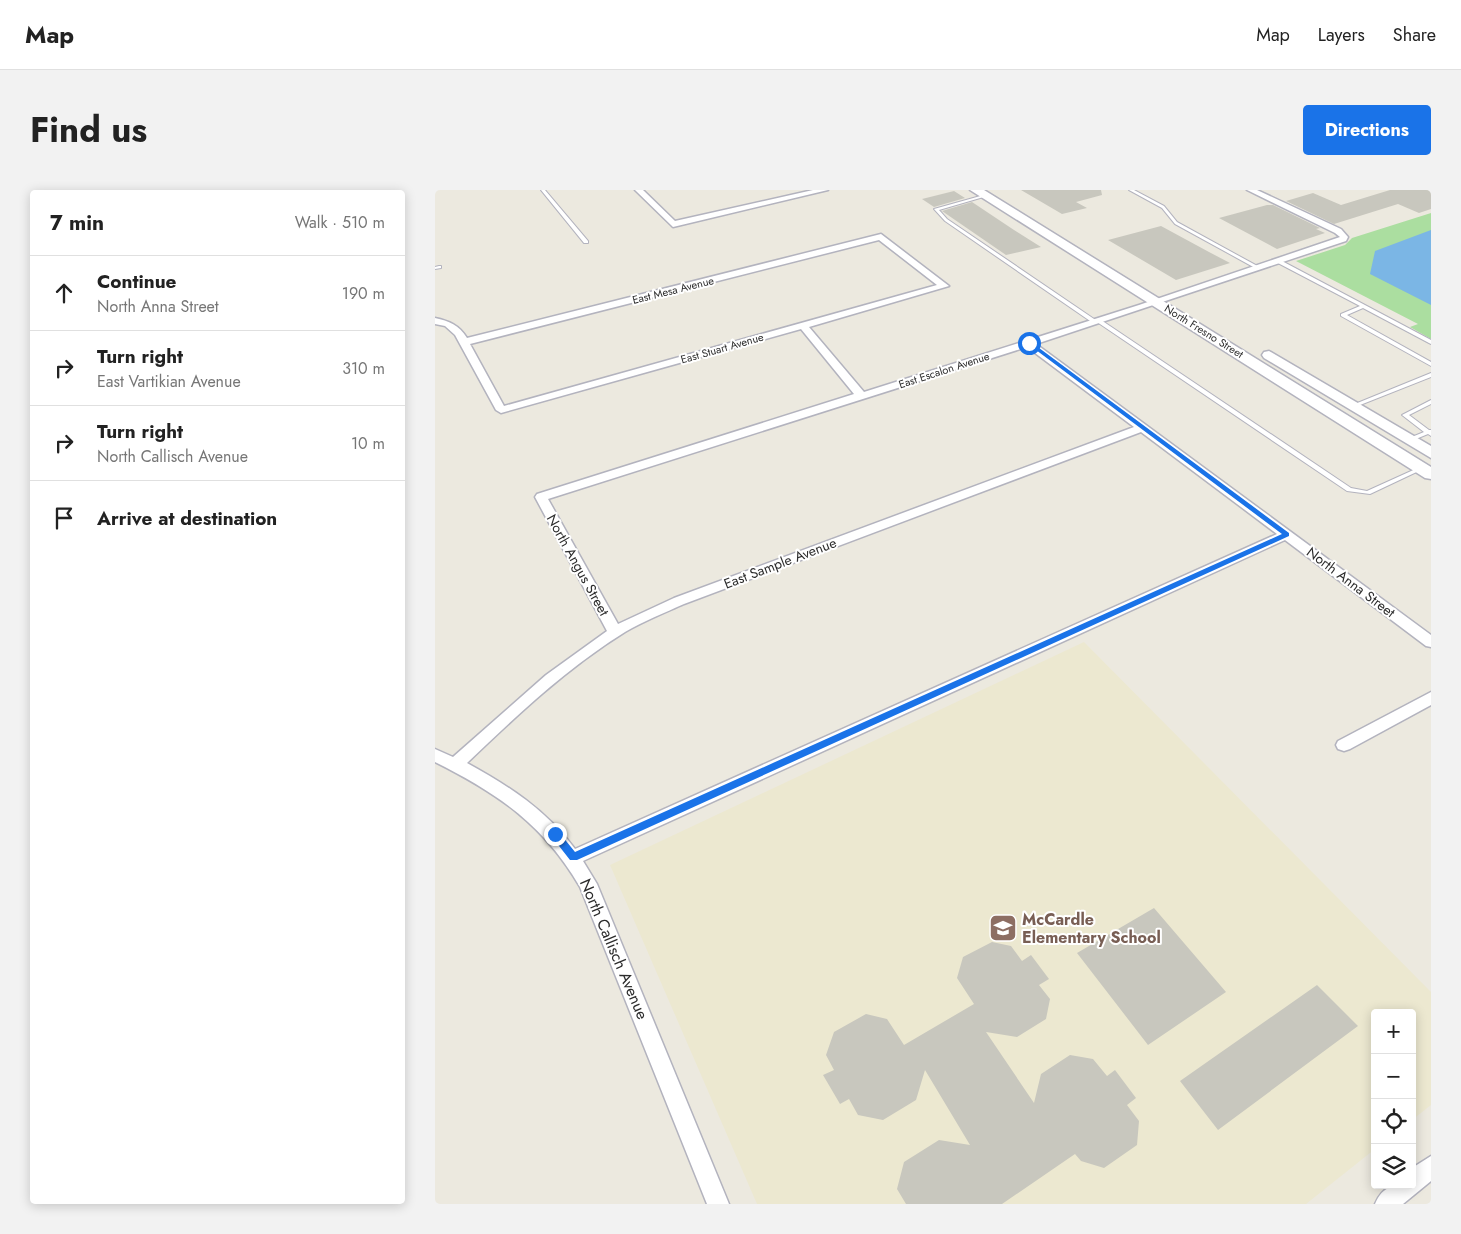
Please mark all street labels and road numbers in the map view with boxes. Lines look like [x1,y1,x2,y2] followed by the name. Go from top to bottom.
[631,272,716,308] street label: East Mesa Avenue
[1161,300,1247,362] street label: North Fresno Street
[679,328,766,367] street label: East Stuart Avenue
[897,348,992,392] street label: East Escalon Avenue
[542,511,615,620] street label: North Angus Street
[721,532,839,594] street label: East Sample Avenue
[1302,542,1400,622] street label: North Anna Street
[574,875,654,1023] street label: North Callisch Avenue

